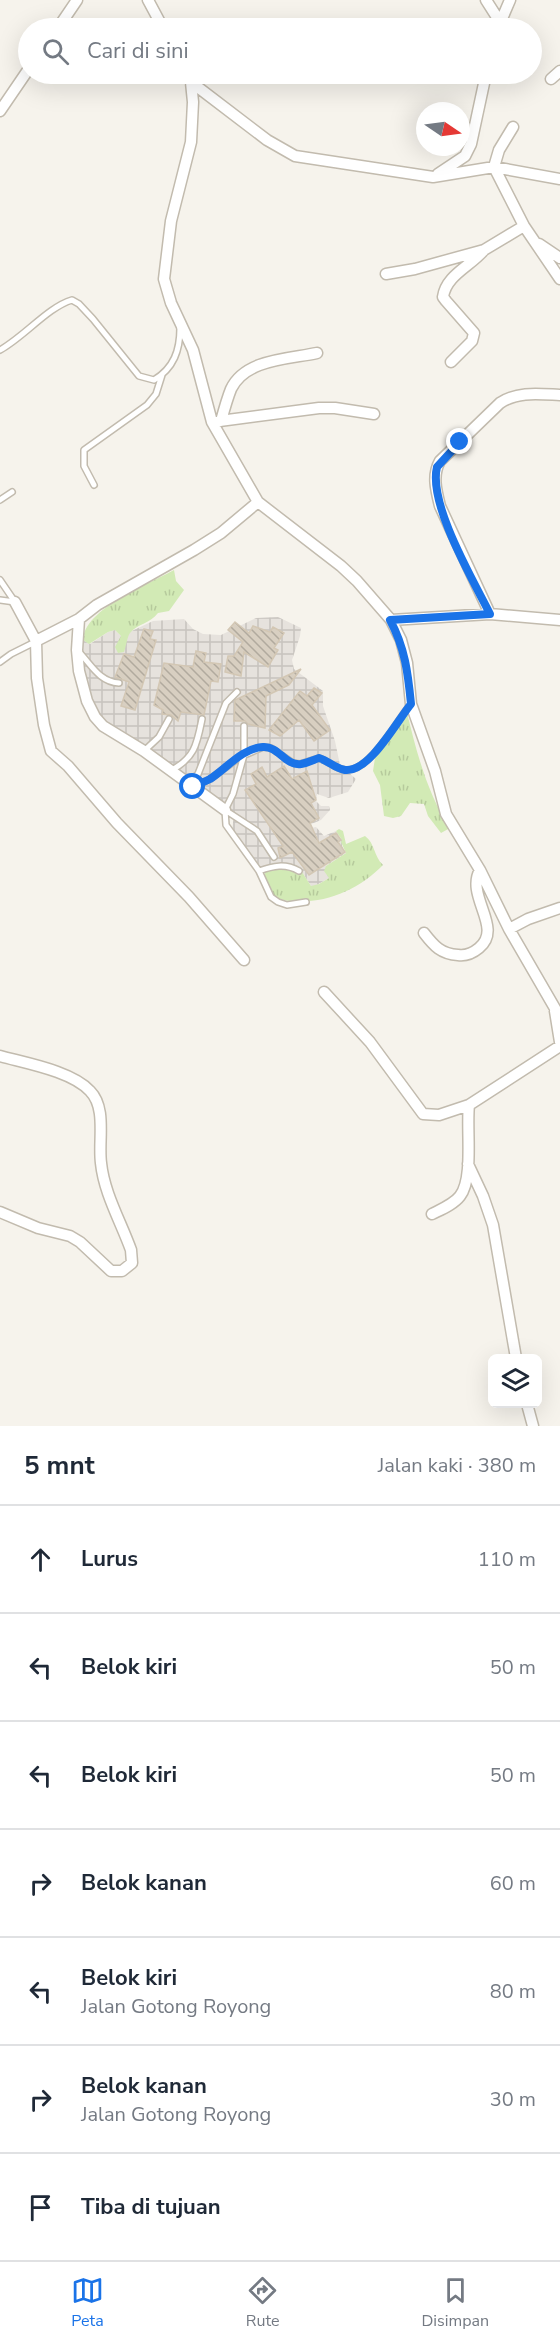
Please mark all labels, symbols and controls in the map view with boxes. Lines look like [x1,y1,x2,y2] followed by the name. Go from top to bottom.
[18,18,542,84] search box
[39,35,72,68] icon: search
[87,36,189,66] text: Cari di sini
[416,102,470,156] north arrow
[446,428,472,454] route end
[179,773,205,799] route start
[488,1354,542,1408] map controls
[488,1354,542,1408] button: layers
[24,1448,95,1483] text: 5 mnt
[378,1452,536,1479] text: Jalan kaki · 380 m
[24,1543,57,1576] icon: ahead
[81,1544,138,1574] text: Lurus
[478,1546,536,1573] text: 110 m
[24,1651,57,1684] icon: left
[81,1652,177,1682] text: Belok kiri
[490,1654,536,1681] text: 50 m
[24,1759,57,1792] icon: left
[81,1760,177,1790] text: Belok kiri
[490,1762,536,1789] text: 50 m
[24,1867,57,1900] icon: right
[81,1868,207,1898] text: Belok kanan
[490,1870,536,1897] text: 60 m
[81,1963,177,1993] text: Belok kiri
[24,1975,57,2008] icon: left
[490,1978,536,2005] text: 80 m
[81,1993,271,2020] text: Jalan Gotong Royong
[81,2071,207,2101] text: Belok kanan
[24,2083,57,2116] icon: right
[490,2086,536,2113] text: 30 m
[81,2101,271,2128] text: Jalan Gotong Royong
[24,2191,57,2224] icon: arrive
[81,2192,221,2222] text: Tiba di tujuan
[71,2274,104,2332] tab: Peta
[246,2274,280,2332] tab: Rute
[421,2274,489,2332] tab: Disimpan

